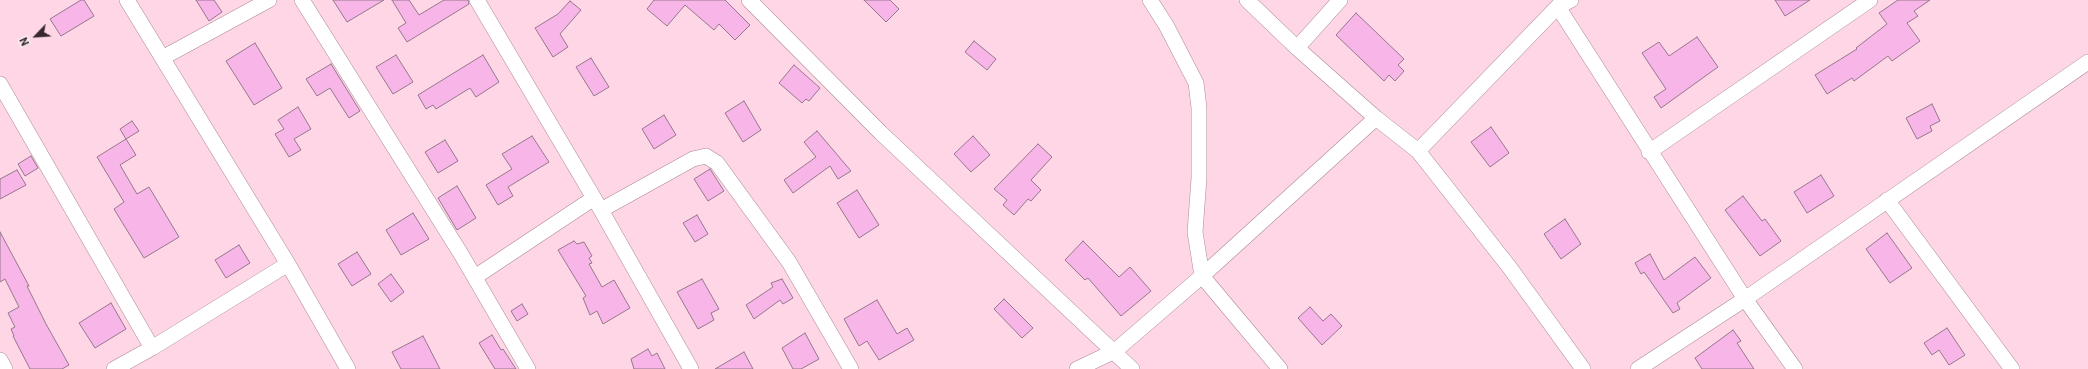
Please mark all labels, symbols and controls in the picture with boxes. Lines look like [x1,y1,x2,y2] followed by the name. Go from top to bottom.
[16,16,56,56] north arrow
[17,35,32,48] text: N

